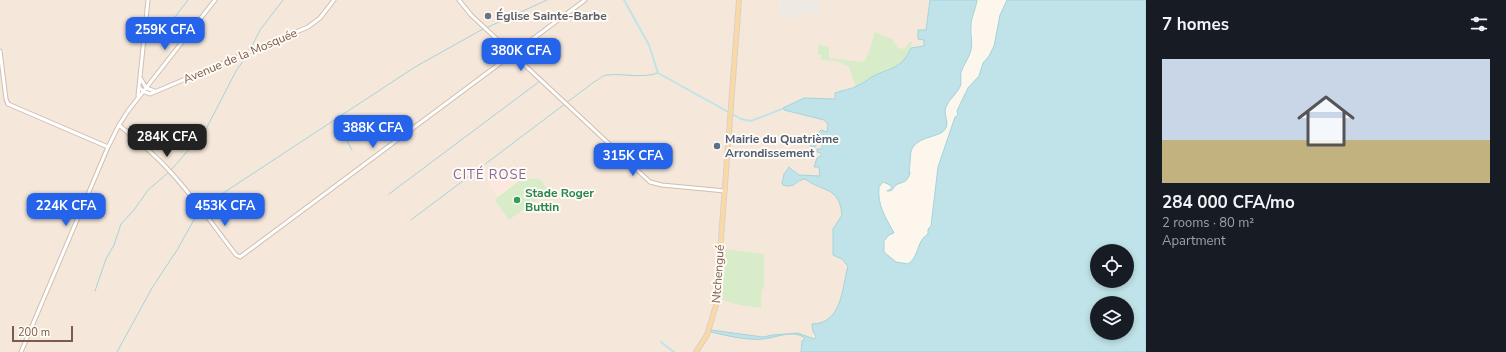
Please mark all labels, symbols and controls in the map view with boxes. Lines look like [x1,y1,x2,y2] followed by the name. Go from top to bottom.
[496,8,607,24] place label: Église Sainte-Barbe
[483,11,493,21] marker: Église Sainte-Barbe
[1162,13,1229,36] text: 7 homes
[1468,13,1490,35] icon: filters
[124,17,206,51] pin: 259K CFA
[135,21,195,39] text: 259K CFA
[180,25,300,87] street label: Avenue de la Mosquée
[480,38,562,72] pin: 380K CFA
[491,42,551,60] text: 380K CFA
[1290,85,1362,157] icon: home
[332,115,414,149] pin: 388K CFA
[343,119,403,137] text: 388K CFA
[126,124,208,158] pin: 284K CFA
[137,128,197,146] text: 284K CFA
[725,131,839,161] place label: Mairie du Quatrième Arrondissement
[712,141,722,151] marker: Mairie du Quatrième Arrondissement
[592,143,674,177] pin: 315K CFA
[603,147,663,165] text: 315K CFA
[453,165,527,184] district label: CITÉ ROSE
[525,185,594,215] place label: Stade Roger Buttin
[1162,191,1295,214] text: 284 000 CFA/mo
[25,193,107,227] pin: 224K CFA
[184,193,266,227] pin: 453K CFA
[512,195,522,205] marker: Stade Roger Buttin
[36,197,96,215] text: 224K CFA
[195,197,255,215] text: 453K CFA
[1162,214,1254,232] text: 2 rooms · 80 m²
[1162,232,1225,250] text: Apartment
[708,244,728,304] street label: Ntchengué
[1090,244,1134,340] map controls
[1090,244,1134,288] button: locate
[1090,296,1134,340] button: layers
[12,324,73,343] scale bar
[18,325,50,340] text: 200 m

